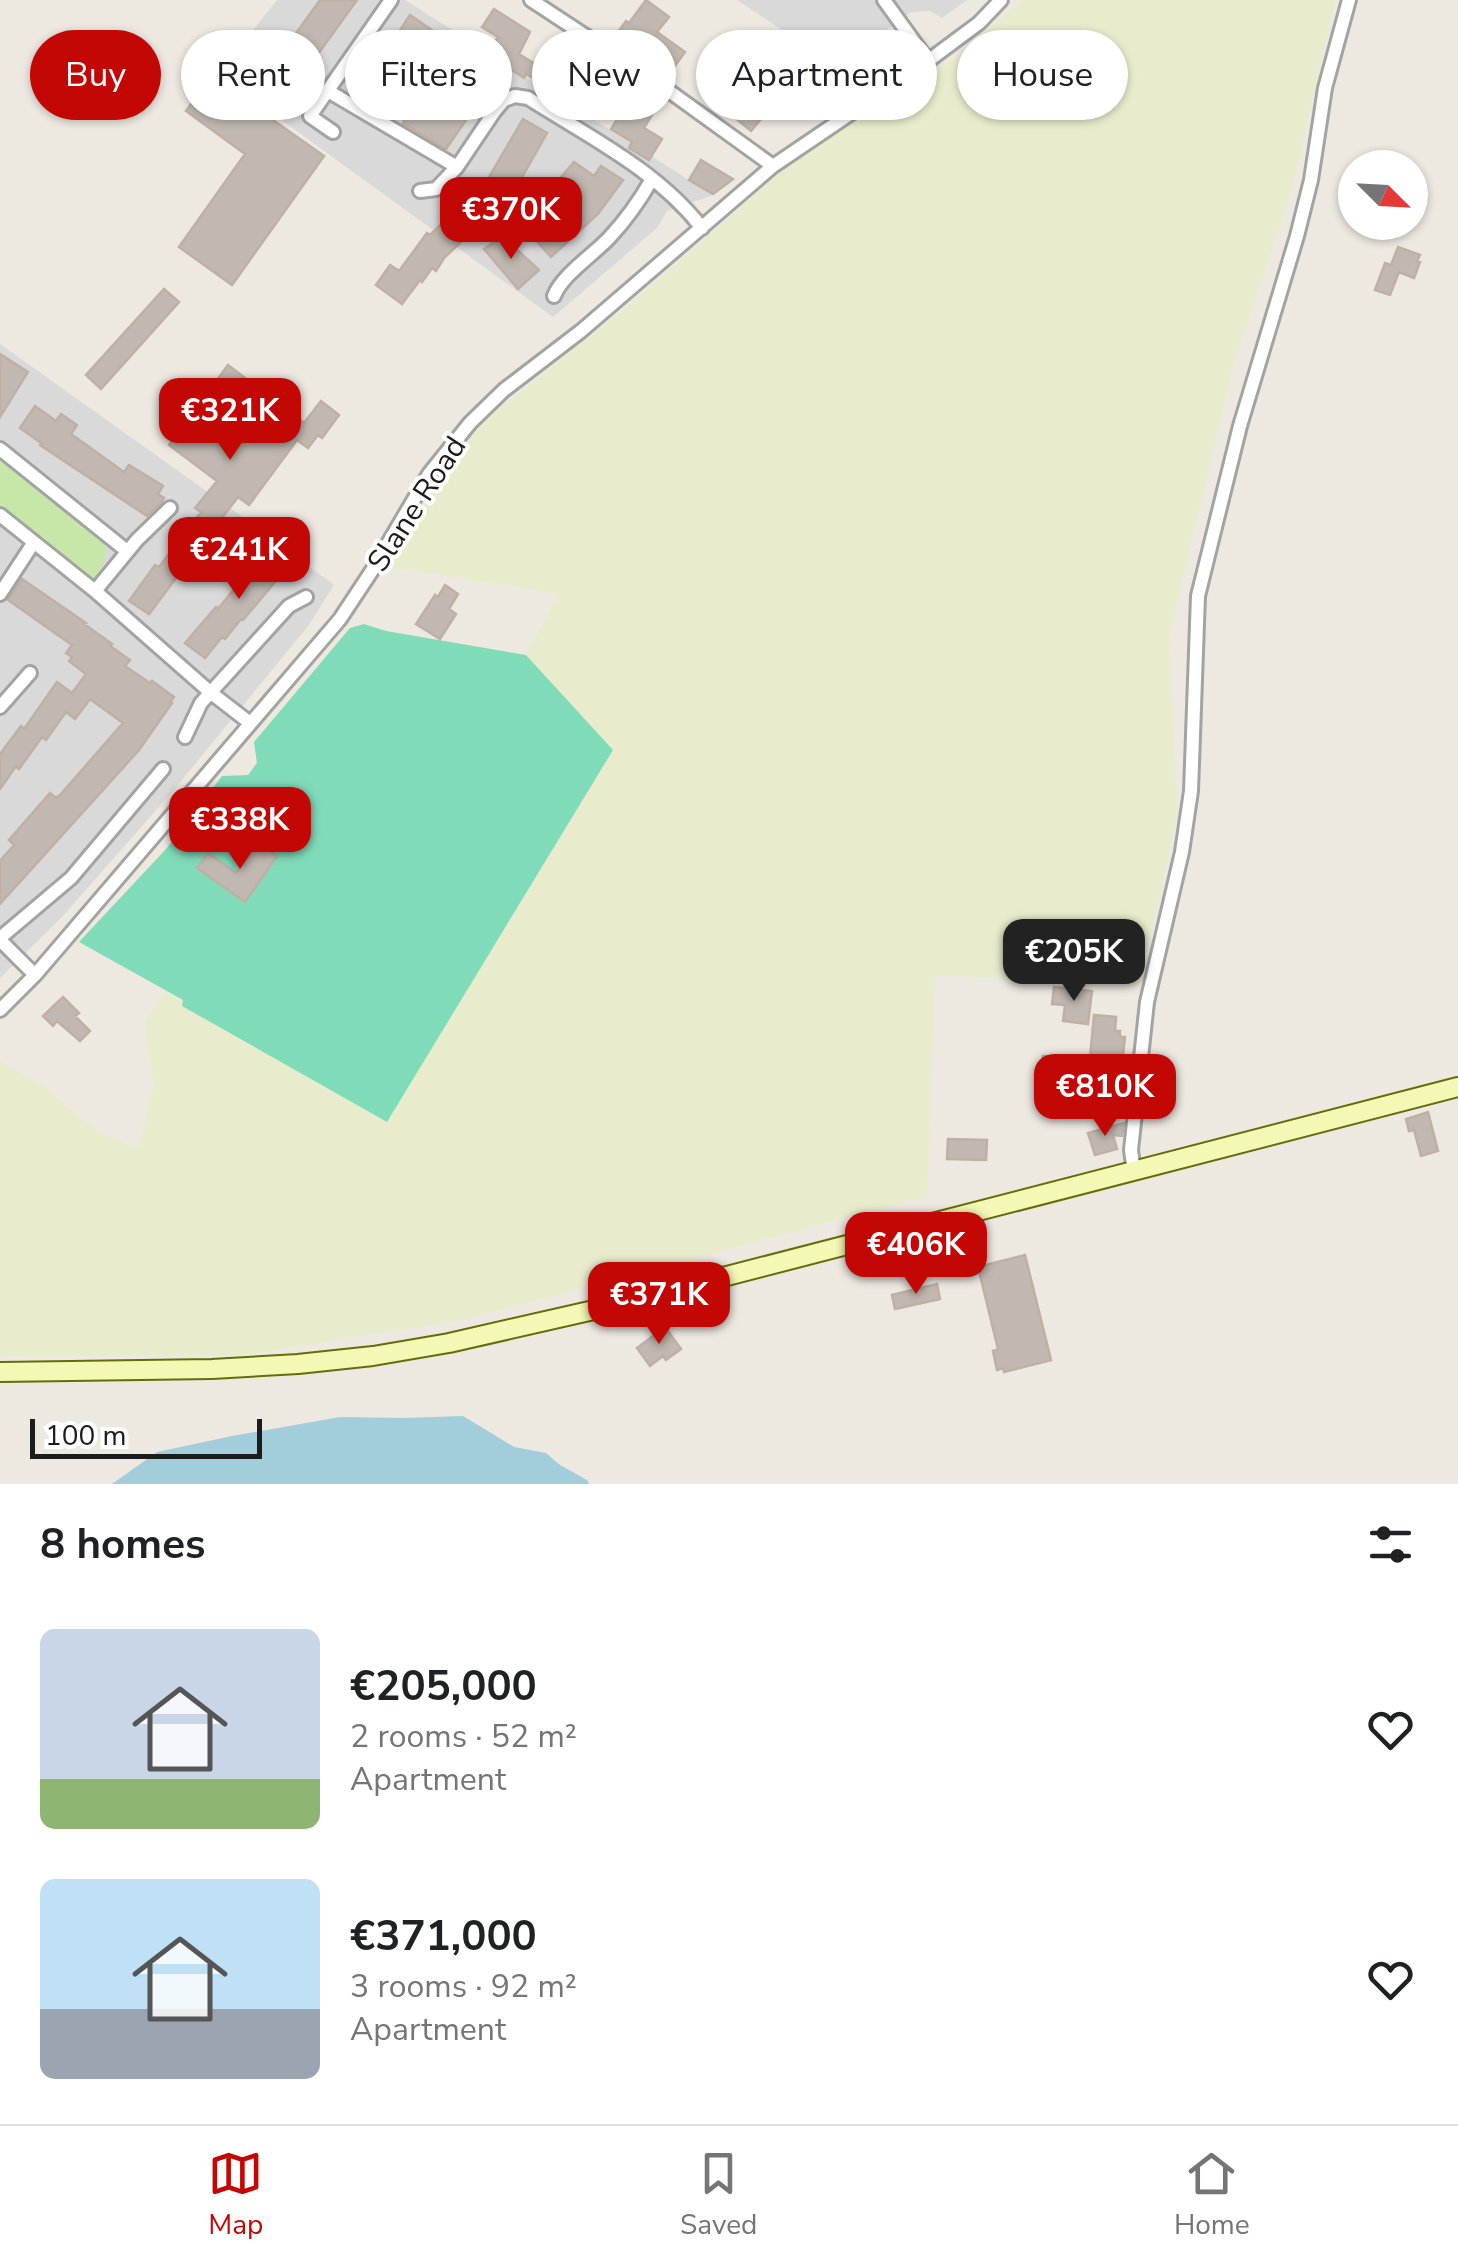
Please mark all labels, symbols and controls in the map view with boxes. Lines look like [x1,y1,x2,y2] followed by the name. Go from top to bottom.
[30,30,161,120] chip: Buy
[181,30,325,120] chip: Rent
[345,30,512,120] chip: Filters
[532,30,676,120] chip: New
[696,30,937,120] chip: Apartment
[957,30,1128,120] chip: House
[1338,150,1428,240] north arrow
[1338,150,1428,240] map controls
[441,177,581,262] pin: €370K
[462,188,560,231] text: €370K
[160,378,300,463] pin: €321K
[181,389,279,432] text: €321K
[358,428,476,580] street label: Slane Road
[169,517,309,602] pin: €241K
[190,528,288,571] text: €241K
[170,787,310,872] pin: €338K
[191,798,289,841] text: €338K
[1004,919,1144,1004] pin: €205K
[1025,930,1123,973] text: €205K
[1035,1054,1175,1139] pin: €810K
[1056,1065,1154,1108] text: €810K
[846,1212,986,1297] pin: €406K
[867,1223,965,1266] text: €406K
[589,1262,729,1347] pin: €371K
[610,1273,708,1316] text: €371K
[30,1414,262,1458] scale bar
[45,1417,127,1455] text: 100 m
[40,1516,205,1573] text: 8 homes
[1363,1517,1418,1572] icon: filters
[350,1658,537,1715] text: €205,000
[120,1669,240,1789] icon: home
[1363,1702,1418,1757] icon: heart
[350,1715,577,1758] text: 2 rooms · 52 m²
[350,1758,506,1801] text: Apartment
[350,1908,537,1965] text: €371,000
[120,1919,240,2039] icon: home
[1363,1952,1418,2007] icon: heart
[350,1965,577,2008] text: 3 rooms · 92 m²
[350,2008,506,2051] text: Apartment
[208,2146,263,2244] tab: Map
[680,2146,757,2244] tab: Saved
[1174,2146,1250,2244] tab: Home

